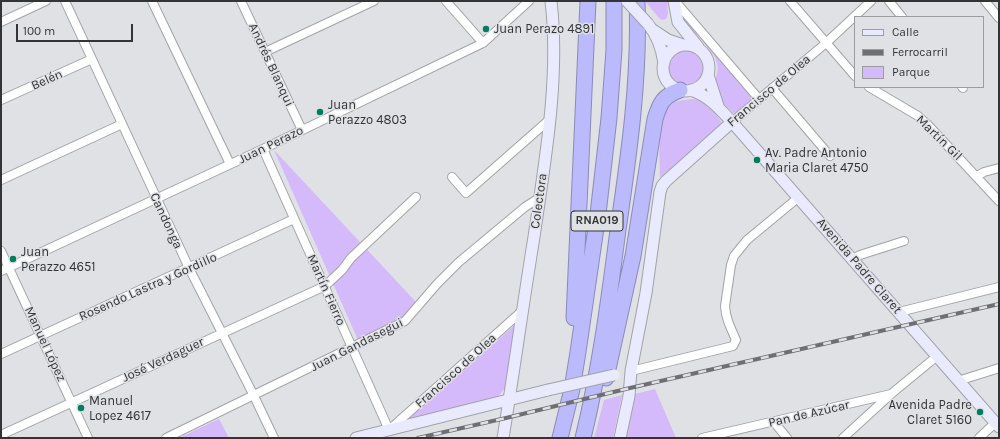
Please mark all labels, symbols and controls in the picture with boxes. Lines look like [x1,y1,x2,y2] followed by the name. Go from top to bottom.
[18,16,135,42] scale bar
[854,16,984,88] legend
[245,21,297,109] street label: Andrés Blanqui
[494,21,594,37] place label: Juan Perazo 4891
[23,24,55,38] text: 100 m
[481,24,491,34] marker: Juan Perazo 4891
[892,25,919,39] text: Calle
[892,45,948,59] text: Ferrocarril
[724,52,814,130] street label: Francisco de Olea
[892,65,930,79] text: Parque
[29,66,65,94] street label: Belén
[328,97,407,128] place label: Juan Perazzo 4803
[315,107,325,117] marker: Juan Perazzo 4803
[913,112,965,164] street label: Martín Gil
[236,123,306,167] street label: Juan Perazo
[765,145,869,176] place label: Av. Padre Antonio Maria Claret 4750
[752,155,762,165] marker: Av. Padre Antonio Maria Claret 4750
[527,172,551,230] street label: Colectora
[146,190,186,252] street label: Candonga
[571,211,623,231] road number: RNA019
[813,215,905,317] street label: Avenida Padre Claret
[21,244,96,275] place label: Juan Perazzo 4651
[77,249,219,325] street label: Rosendo Lastra y Gordillo
[303,252,349,328] street label: Martín Fierro
[8,254,18,264] marker: Juan Perazzo 4651
[21,304,69,384] street label: Manuel López
[308,315,406,375] street label: Juan Gandasegui
[412,330,500,412] street label: Francisco de Olea
[120,334,206,386] street label: José Verdaguer
[89,393,151,424] place label: Manuel Lopez 4617
[767,397,851,431] street label: Pan de Azúcar
[889,397,972,428] place label: Avenida Padre Claret 5160
[76,403,86,413] marker: Manuel Lopez 4617
[975,407,985,417] marker: Avenida Padre Claret 5160

